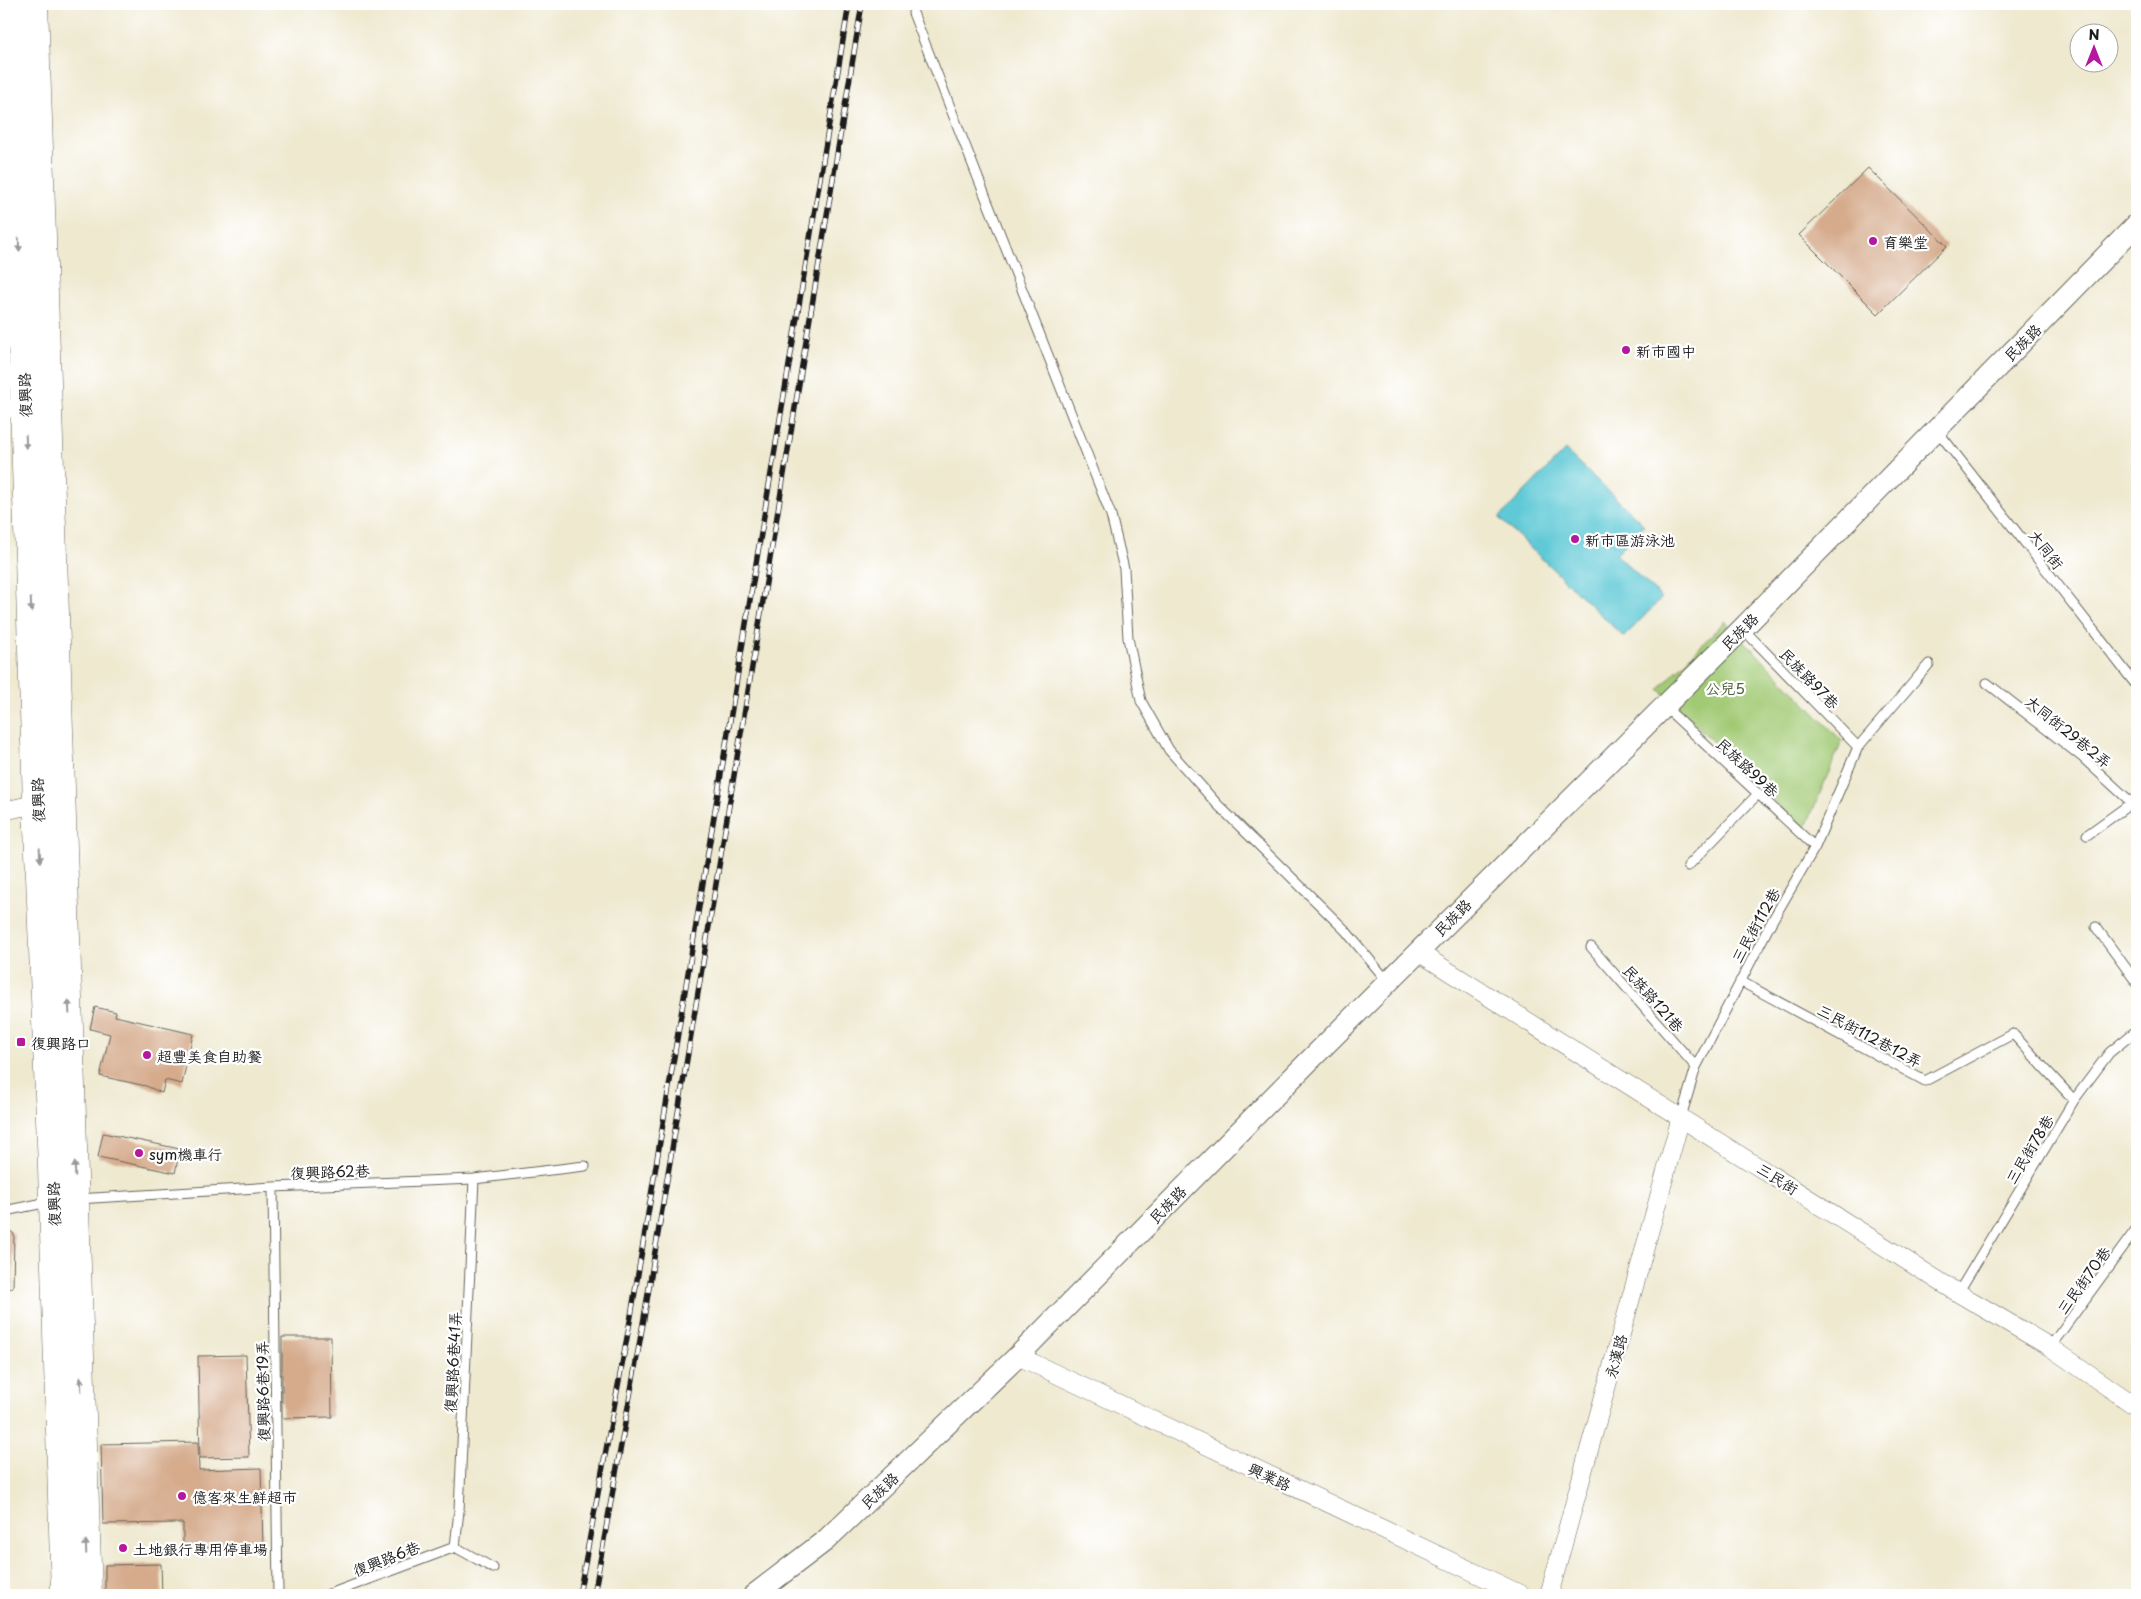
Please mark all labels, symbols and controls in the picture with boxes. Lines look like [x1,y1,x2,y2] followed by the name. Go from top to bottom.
[2068,22,2118,72] north arrow
[2088,24,2100,45] text: N
[1883,230,1928,253] place label: 育樂堂
[1867,235,1879,247] marker: 育樂堂
[16,237,24,253] one-way arrow
[1998,318,2046,366] street label: 民族路
[1636,339,1696,362] place label: 新市國中
[1620,344,1632,356] marker: 新市國中
[12,372,36,418] street label: 復興路
[22,434,30,450] one-way arrow
[2024,524,2070,574] street label: 大同街
[1585,528,1675,551] place label: 新市區游泳池
[1569,533,1581,545] marker: 新市區游泳池
[27,597,35,613] one-way arrow
[1715,607,1763,655] street label: 民族路
[1775,642,1845,714] street label: 民族路97巷
[1705,676,1745,699] park label: 公兒5
[2021,689,2117,773] street label: 大同街29巷2弄
[1712,732,1784,802] street label: 民族路99巷
[25,777,49,823] street label: 復興路
[36,847,44,863] one-way arrow
[1725,883,1785,967] street label: 三民街112巷
[1428,893,1476,941] street label: 民族路
[1618,959,1690,1037] street label: 民族路121巷
[1814,998,1926,1072] street label: 三民街112巷12弄
[65,999,73,1015] one-way arrow
[31,1031,91,1054] place label: 復興路口
[15,1036,27,1048] marker: 復興路口
[157,1044,262,1067] place label: 超豐美食自助餐
[141,1049,153,1061] marker: 超豐美食自助餐
[1999,1110,2059,1188] street label: 三民街78巷
[149,1142,222,1165] place label: sym機車行
[133,1147,145,1159] marker: sym機車行
[1753,1156,1803,1200] street label: 三民街
[290,1158,370,1184] street label: 復興路62巷
[71,1161,79,1177] one-way arrow
[1143,1180,1191,1228] street label: 民族路
[41,1181,65,1227] street label: 復興路
[2050,1241,2116,1319] street label: 三民街70巷
[438,1311,466,1413] street label: 復興路6巷41弄
[1598,1331,1632,1381] street label: 永漢路
[250,1340,274,1442] street label: 復興路6巷19弄
[77,1376,85,1392] one-way arrow
[1245,1456,1295,1496] street label: 興業路
[855,1466,903,1514] street label: 民族路
[192,1485,297,1508] place label: 億客來生鮮超市
[176,1490,188,1502] marker: 億客來生鮮超市
[349,1535,423,1581] street label: 復興路6巷
[133,1537,268,1560] place label: 土地銀行專用停車場
[82,1538,90,1554] one-way arrow
[117,1542,129,1554] marker: 土地銀行專用停車場

